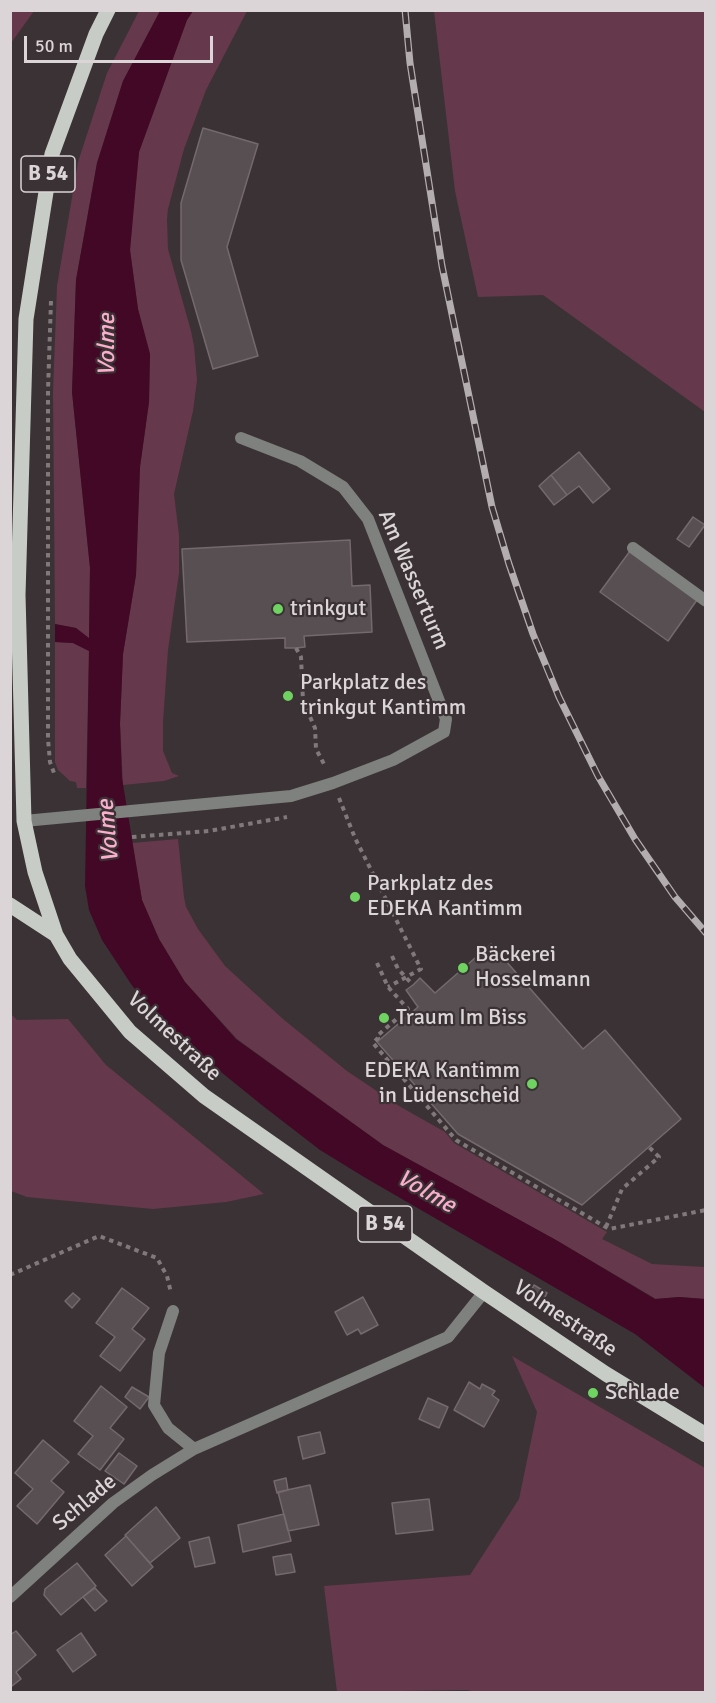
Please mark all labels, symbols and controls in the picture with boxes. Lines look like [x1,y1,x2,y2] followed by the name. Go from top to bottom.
[27,24,216,62] scale bar
[35,35,73,57] text: 50 m
[21,156,75,192] road number: B 54
[94,313,122,377] water label: Volme
[372,506,454,654] street label: Am Wasserturm
[290,596,366,622] place label: trinkgut
[271,602,285,616] marker: trinkgut
[300,670,466,722] place label: Parkplatz des trinkgut Kantimm
[281,689,295,703] marker: Parkplatz des trinkgut Kantimm
[92,798,126,864] water label: Volme
[367,871,523,922] place label: Parkplatz des EDEKA Kantimm
[348,890,362,904] marker: Parkplatz des EDEKA Kantimm
[475,942,591,993] place label: Bäckerei Hosselmann
[456,961,470,975] marker: Bäckerei Hosselmann
[121,987,227,1087] street label: Volmestraße
[396,1005,527,1031] place label: Traum Im Biss
[377,1011,391,1025] marker: Traum Im Biss
[364,1058,520,1110] place label: EDEKA Kantimm in Lüdenscheid
[525,1077,539,1091] marker: EDEKA Kantimm in Lüdenscheid
[391,1164,461,1220] water label: Volme
[358,1206,412,1242] road number: B 54
[508,1275,622,1363] street label: Volmestraße
[605,1380,680,1406] place label: Schlade
[586,1386,600,1400] marker: Schlade
[48,1469,122,1537] street label: Schlade

